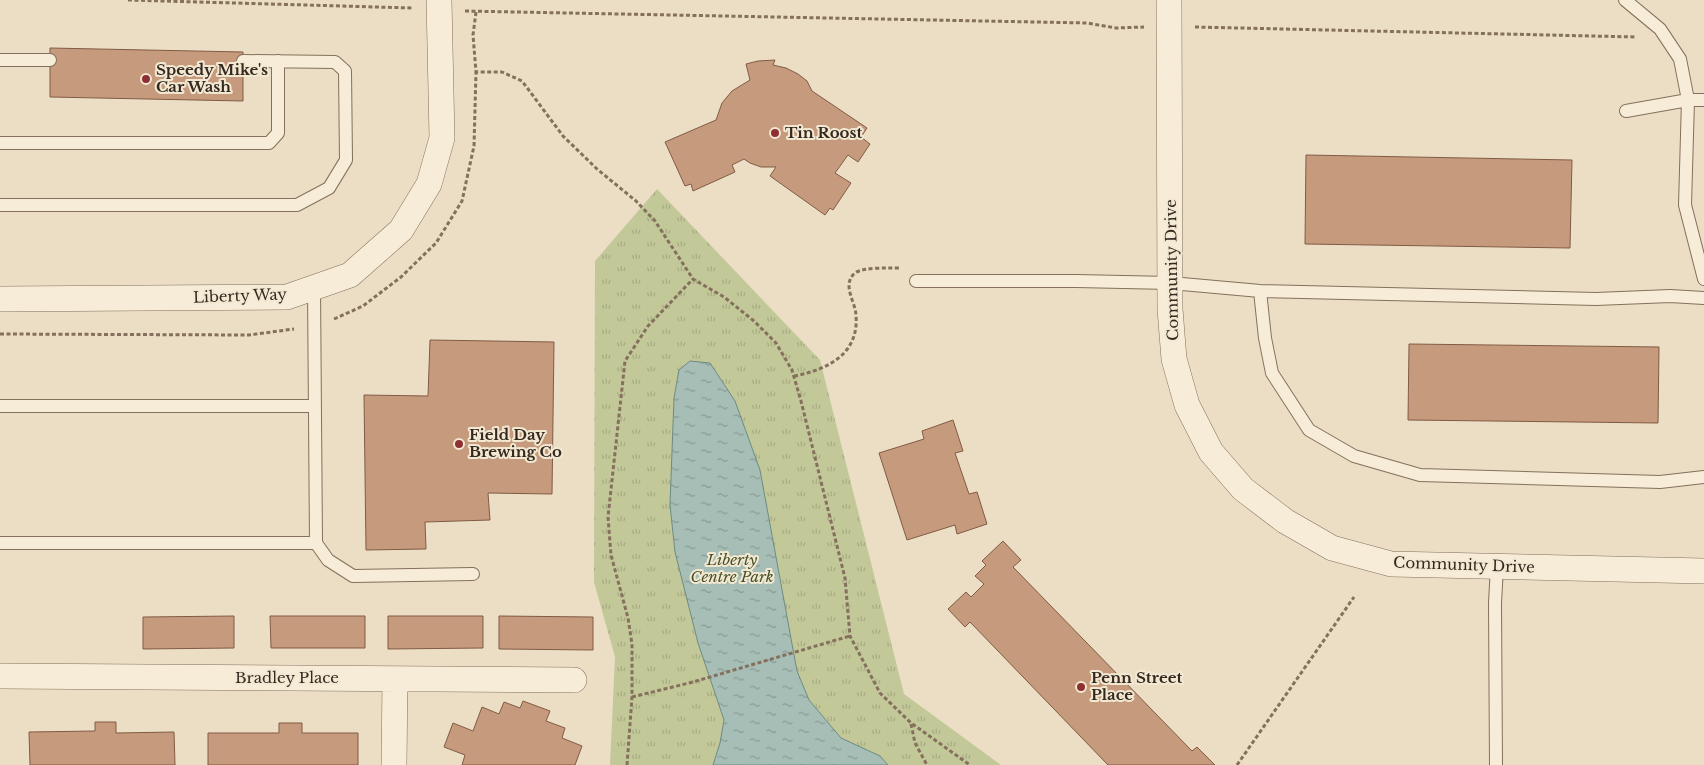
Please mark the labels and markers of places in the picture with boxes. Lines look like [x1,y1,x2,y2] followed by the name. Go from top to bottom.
[156,60,268,96] place label: Speedy Mike's Car Wash
[140,73,152,85] marker: Speedy Mike's Car Wash
[785,123,862,142] place label: Tin Roost
[769,127,781,139] marker: Tin Roost
[469,425,562,461] place label: Field Day Brewing Co
[453,438,465,450] marker: Field Day Brewing Co
[1091,668,1182,704] place label: Penn Street Place
[1075,681,1087,693] marker: Penn Street Place

